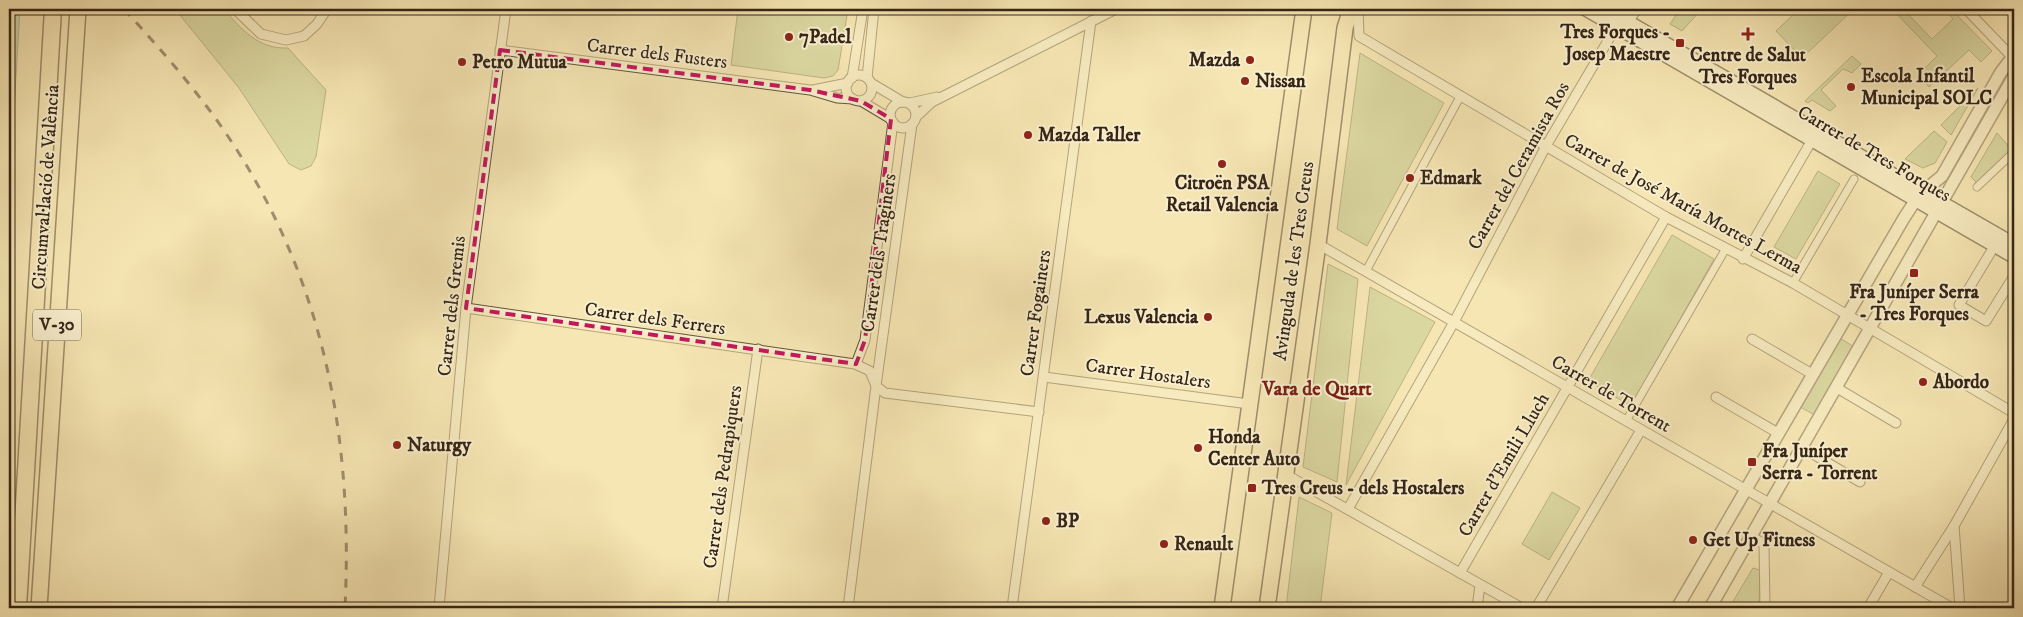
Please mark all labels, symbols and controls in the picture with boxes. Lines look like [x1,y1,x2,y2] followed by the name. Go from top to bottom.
[1559,21,1670,66] place label: Tres Forques - Josep Maestre
[799,26,851,49] place label: 7Padel
[1741,27,1755,41] marker: Centre de Salut Tres Forques
[783,31,795,43] marker: 7Padel
[585,34,729,74] street label: Carrer dels Fusters
[1674,37,1686,49] marker: Tres Forques - Josep Maestre
[1690,44,1807,90] place label: Centre de Salut Tres Forques
[1189,49,1241,72] place label: Mazda
[472,51,568,74] place label: Petro Mutua
[1244,54,1256,66] marker: Mazda
[456,56,468,68] marker: Petro Mutua
[1861,65,1992,110] place label: Escola Infantil Municipal SOLC
[1255,70,1307,93] place label: Nissan
[1239,75,1251,87] marker: Nissan
[1463,78,1575,254] street label: Carrer del Ceramista Ros
[1845,81,1857,93] marker: Escola Infantil Municipal SOLC
[27,84,65,290] street label: Circumval·lació de València
[1793,101,1955,208] street label: Carrer de Tres Forques
[1038,124,1141,147] place label: Mazda Taller
[1022,129,1034,141] marker: Mazda Taller
[1560,129,1806,279] street label: Carrer de José María Mortes Lerma
[1216,158,1228,170] marker: Citroën PSA Retail Valencia
[1269,160,1319,362] street label: Avinguda de les Tres Creus
[1420,167,1482,190] place label: Edmark
[856,172,902,334] street label: Carrer dels Traginers
[1166,172,1279,217] place label: Citroën PSA Retail Valencia
[1404,172,1416,184] marker: Edmark
[433,235,471,377] street label: Carrer dels Gremis
[1016,248,1056,378] street label: Carrer Fogainers
[1908,267,1920,279] marker: Fra Juníper Serra - Tres Forques
[1849,281,1980,327] place label: Fra Juníper Serra - Tres Forques
[583,298,727,340] street label: Carrer dels Ferrers
[1084,306,1199,329] place label: Lexus Valencia
[33,310,81,340] road number: V-30
[1202,311,1214,323] marker: Lexus Valencia
[1547,350,1675,438] street label: Carrer de Torrent
[1084,354,1212,394] street label: Carrer Hostalers
[1932,371,1989,394] place label: Abordo
[1917,376,1929,388] marker: Abordo
[1261,377,1372,402] district label: Vara de Quart
[699,384,748,570] street label: Carrer dels Pedrapiquers
[1453,389,1555,541] street label: Carrer d'Emili Lluch
[1208,426,1300,471] place label: Honda Center Auto
[407,434,472,457] place label: Naturgy
[391,439,403,451] marker: Naturgy
[1762,440,1878,485] place label: Fra Juníper Serra - Torrent
[1192,442,1204,454] marker: Honda Center Auto
[1746,456,1758,468] marker: Fra Juníper Serra - Torrent
[1261,477,1465,500] place label: Tres Creus - dels Hostalers
[1246,482,1258,494] marker: Tres Creus - dels Hostalers
[1056,510,1079,533] place label: BP
[1040,515,1052,527] marker: BP
[1703,529,1816,552] place label: Get Up Fitness
[1174,533,1234,556] place label: Renault
[1687,534,1699,546] marker: Get Up Fitness
[1158,538,1170,550] marker: Renault

